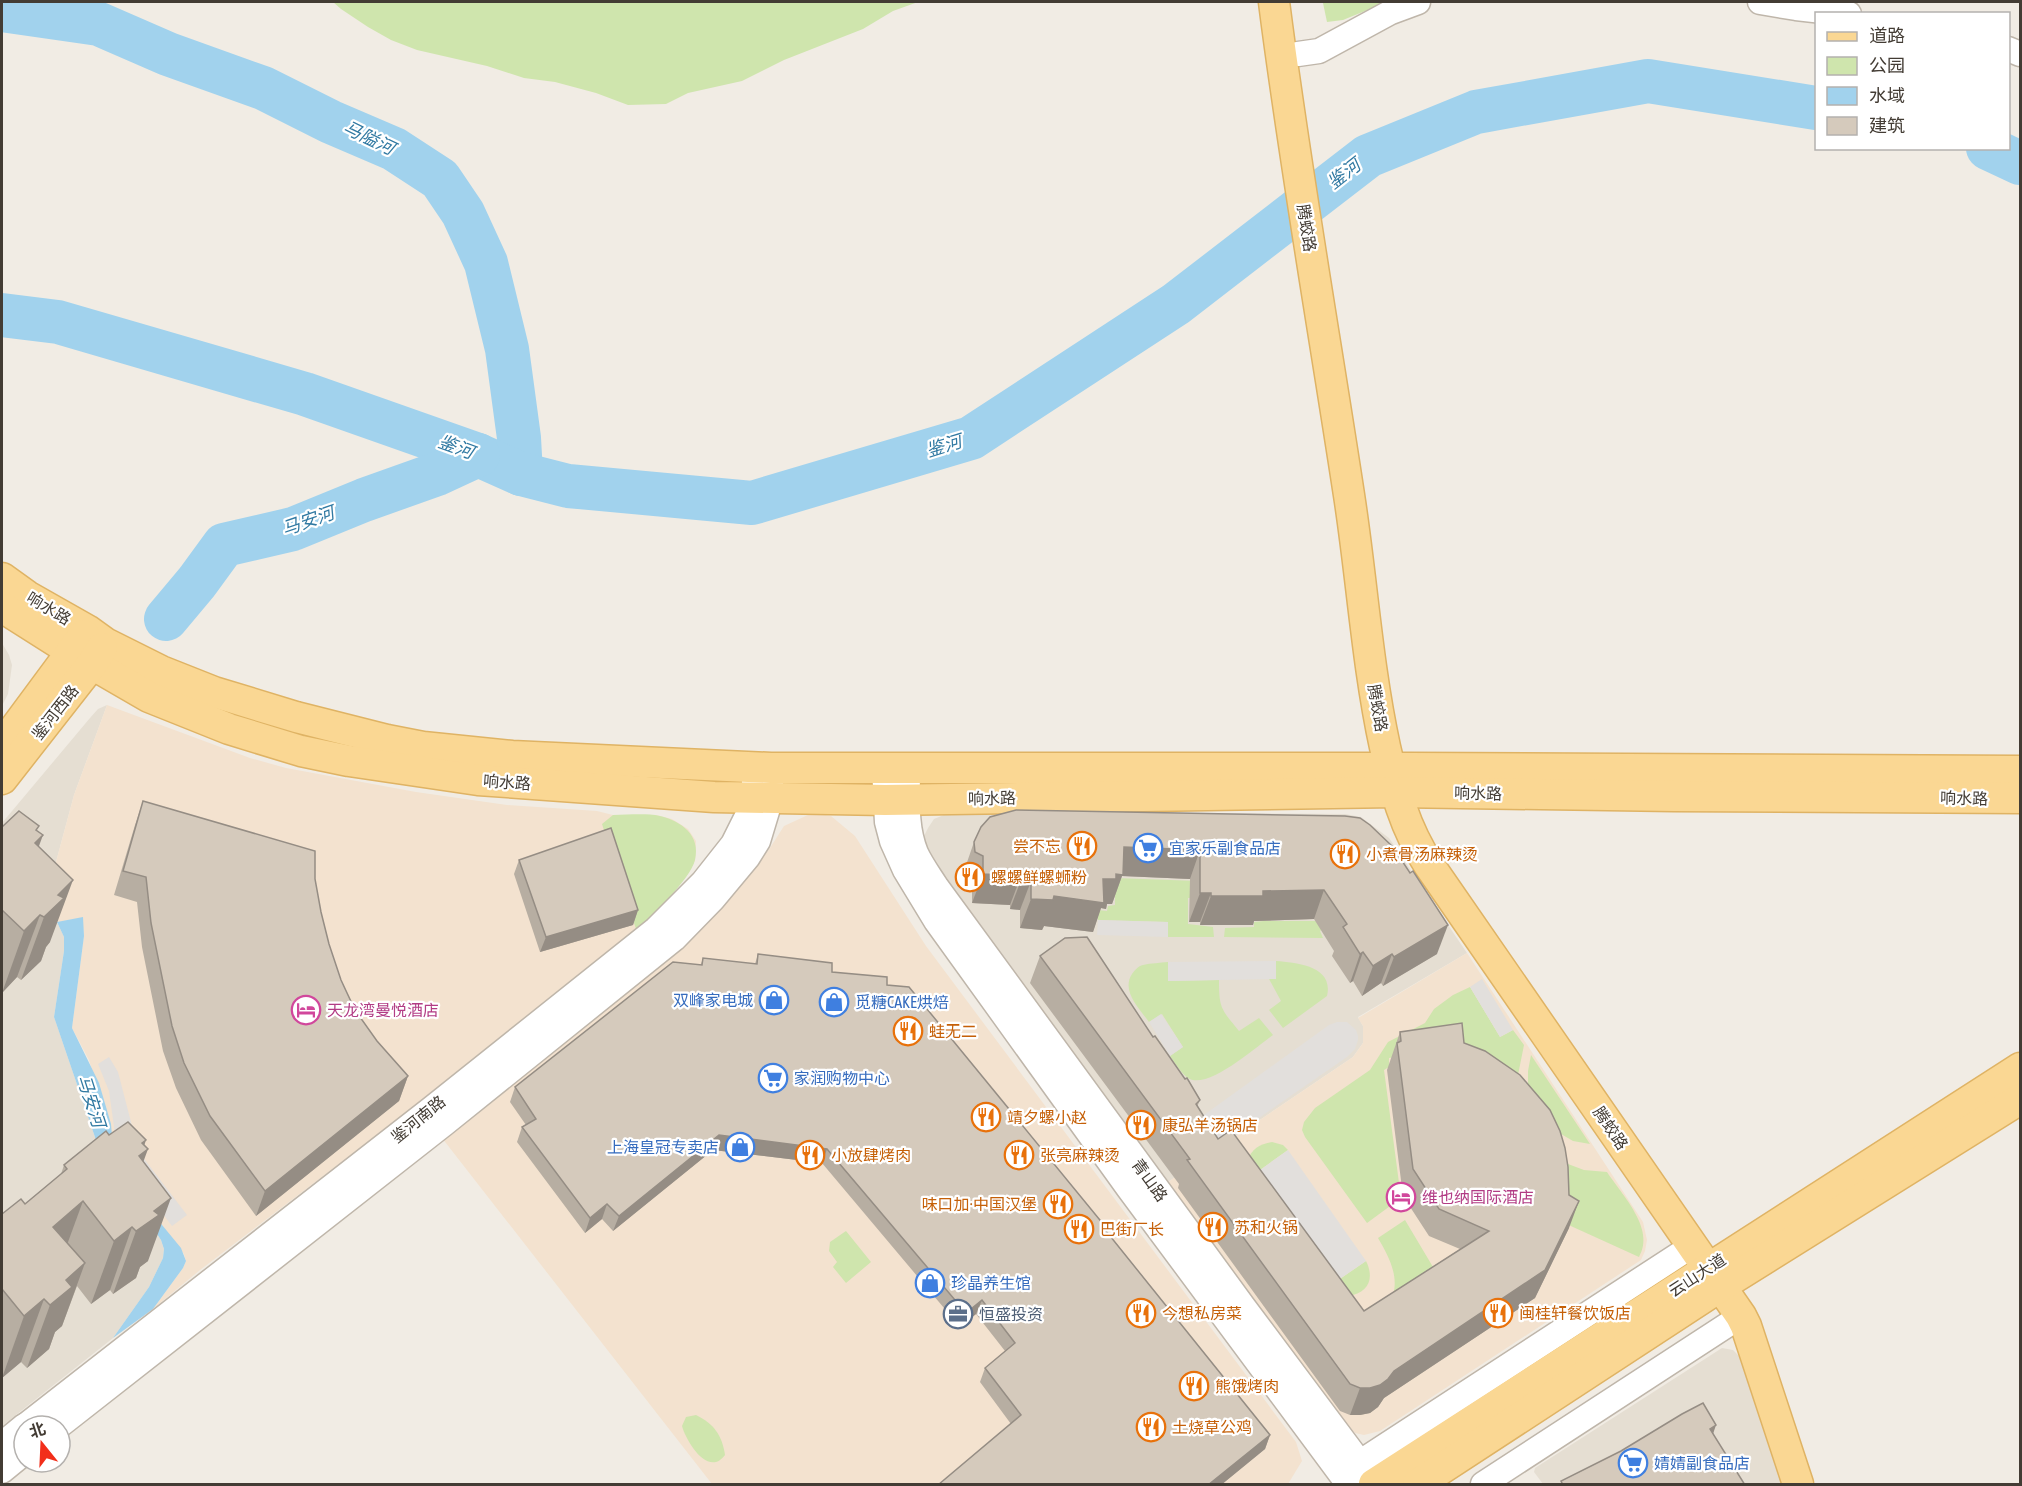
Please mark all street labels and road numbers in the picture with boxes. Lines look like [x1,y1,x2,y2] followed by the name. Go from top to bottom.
[1294,203,1320,253] street label: 腾蛟路
[24,588,74,628] street label: 响水路
[28,681,82,743] street label: 鉴河西路
[1365,683,1391,733] street label: 腾蛟路
[482,771,532,793] street label: 响水路
[1454,784,1502,802] street label: 响水路
[968,789,1016,807] street label: 响水路
[1940,789,1988,807] street label: 响水路
[387,1092,449,1146] street label: 鉴河南路
[1590,1103,1632,1153] street label: 腾蛟路
[1129,1155,1171,1205] street label: 青山路
[1665,1250,1729,1300] street label: 云山大道

